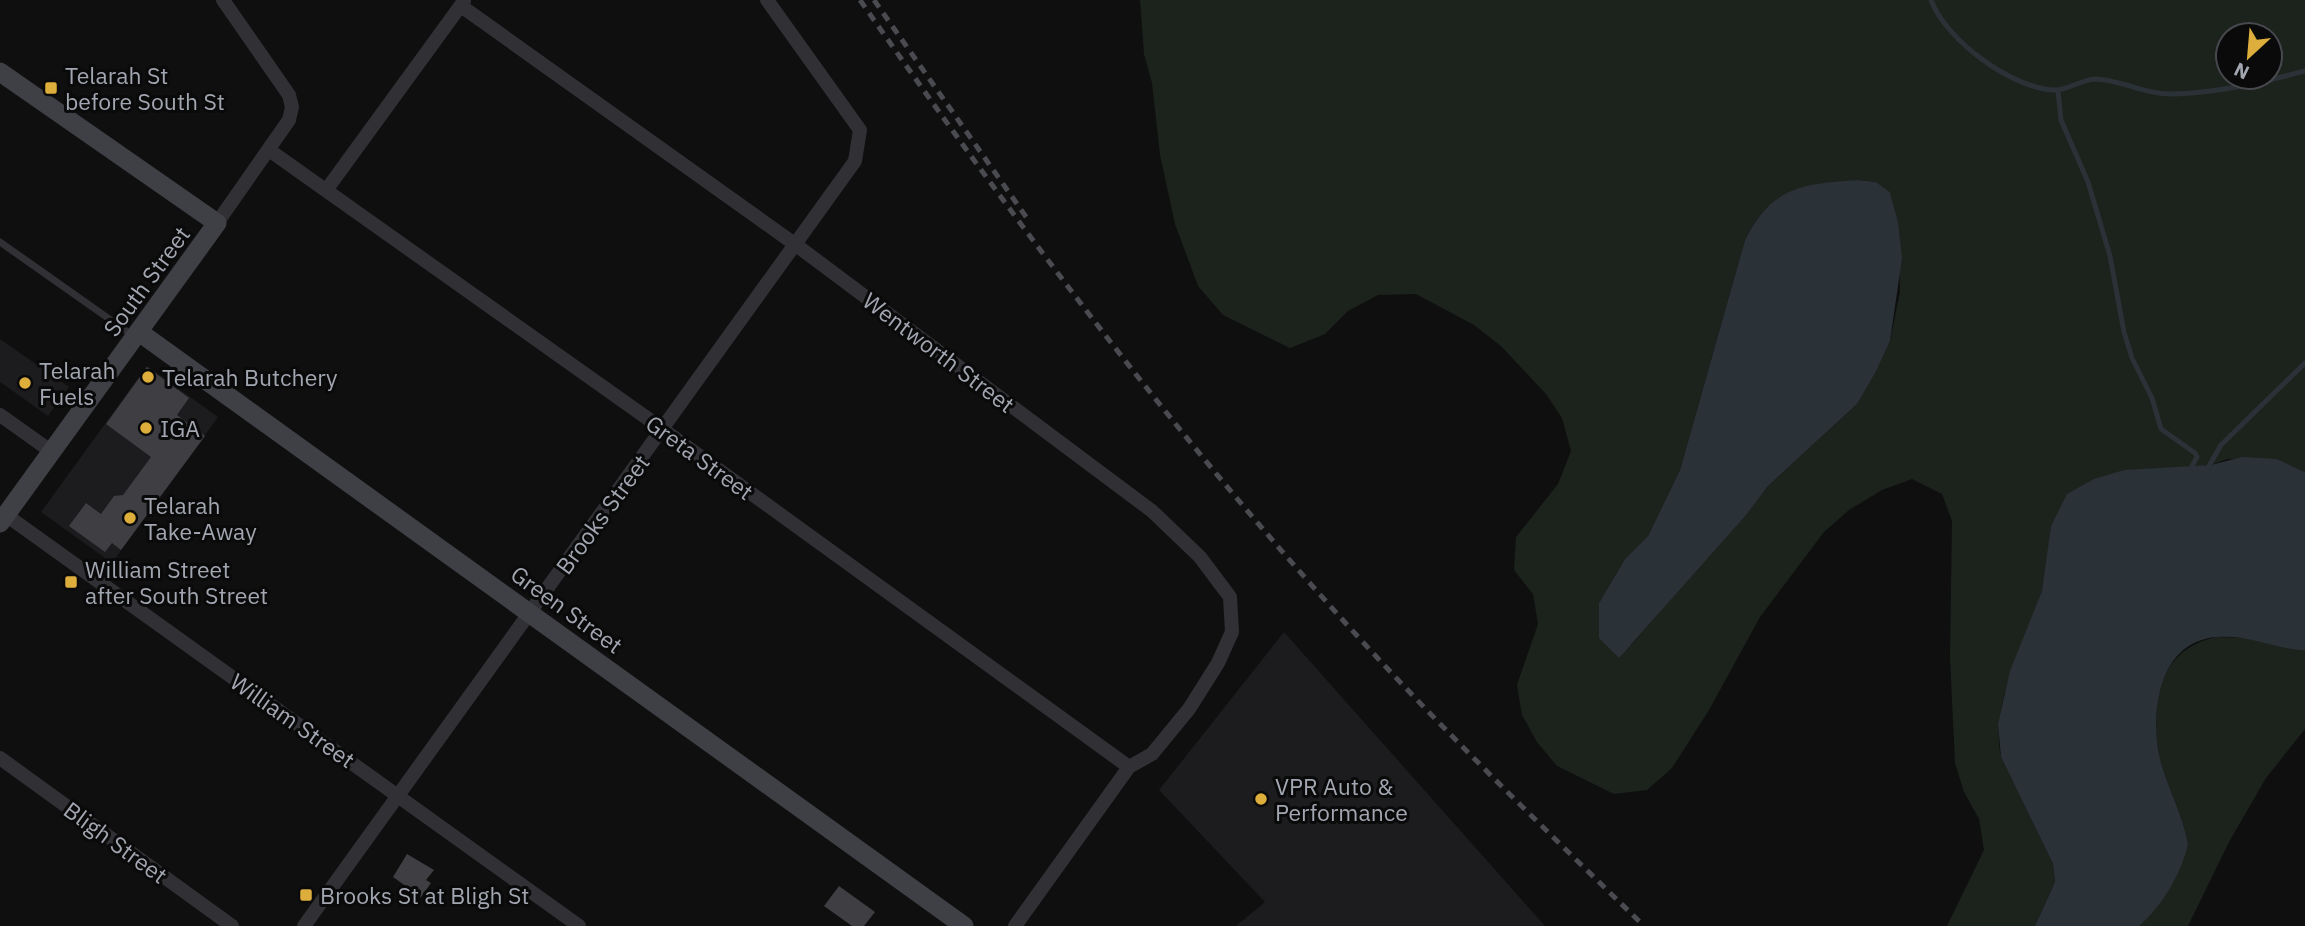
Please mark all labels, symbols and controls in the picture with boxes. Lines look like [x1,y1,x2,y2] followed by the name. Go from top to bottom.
[2214,21,2284,91] north arrow
[2230,57,2253,85] text: N
[65,60,225,116] place label: Telarah St before South St
[43,80,59,96] marker: Telarah St before South St
[96,220,196,342] street label: South Street
[857,285,1021,419] street label: Wentworth Street
[39,355,116,411] place label: Telarah Fuels
[162,362,338,392] place label: Telarah Butchery
[140,369,156,385] marker: Telarah Butchery
[17,375,33,391] marker: Telarah Fuels
[640,408,760,506] street label: Greta Street
[160,413,200,443] place label: IGA
[138,420,154,436] marker: IGA
[549,448,655,580] street label: Brooks Street
[144,490,257,546] place label: Telarah Take-Away
[122,510,138,526] marker: Telarah Take-Away
[85,554,268,610] place label: William Street after South Street
[505,558,629,660] street label: Green Street
[63,574,79,590] marker: William Street after South Street
[225,666,361,774] street label: William Street
[1275,771,1408,827] place label: VPR Auto & Performance
[1253,791,1269,807] marker: VPR Auto & Performance
[58,794,174,890] street label: Bligh Street
[320,880,529,910] place label: Brooks St at Bligh St
[298,887,314,903] marker: Brooks St at Bligh St

